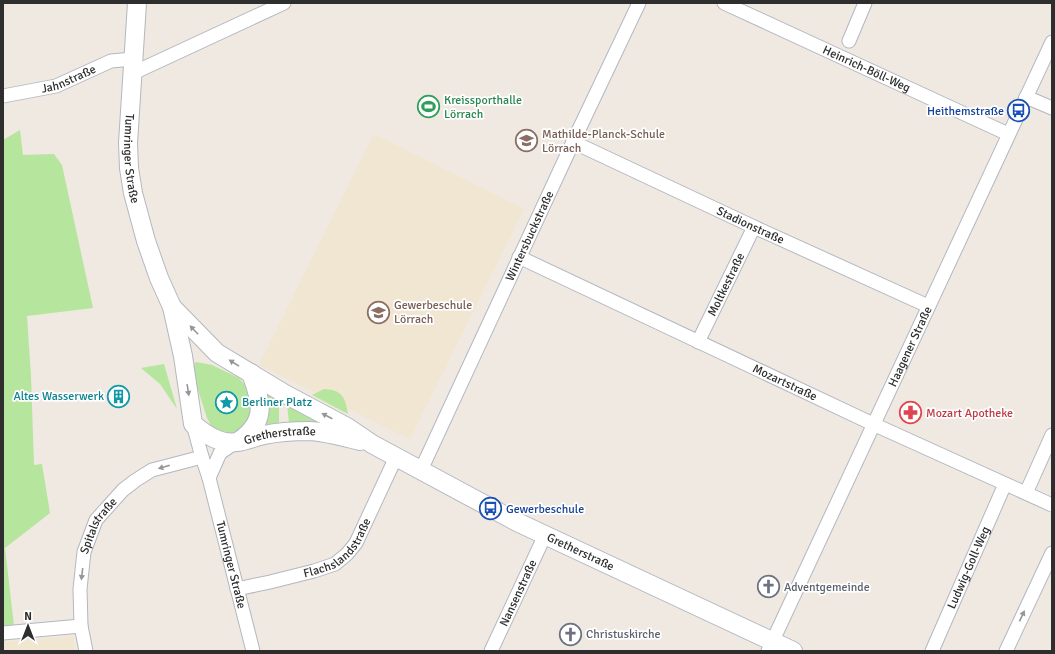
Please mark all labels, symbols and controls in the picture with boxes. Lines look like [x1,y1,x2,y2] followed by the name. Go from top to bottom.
[820,42,913,95] street label: Heinrich-Böll-Weg
[40,61,98,96] street label: Jahnstraße
[444,93,522,122] place label: Kreissporthalle Lörrach
[415,94,441,120] sports icon: Kreissporthalle Lörrach
[1006,98,1032,124] bus stop icon: Heithemstraße
[927,104,1004,119] place label: Heithemstraße
[120,113,143,205] street label: Tumringer Straße
[542,127,665,156] place label: Mathilde-Planck-Schule Lörrach
[513,128,539,154] school or university icon: Mathilde-Planck-Schule Lörrach
[502,188,557,283] street label: Wintersbuckstraße
[714,203,787,247] street label: Stadionstraße
[704,250,748,319] street label: Moltkestraße
[394,298,472,327] place label: Gewerbeschule Lörrach
[366,299,392,325] school or university icon: Gewerbeschule Lörrach
[885,304,935,389] street label: Haagener Straße
[189,325,199,335] one-way arrow
[228,359,240,366] one-way arrow
[750,361,820,404] street label: Mozartstraße
[106,383,132,409] building icon: Altes Wasserwerk
[185,384,191,396] one-way arrow
[13,389,104,404] place label: Altes Wasserwerk
[214,389,240,415] place icon: Berliner Platz
[242,395,312,410] place label: Berliner Platz
[898,400,924,426] pharmacy icon: Mozart Apotheke
[926,406,1013,421] place label: Mozart Apotheke
[321,413,333,419] one-way arrow
[242,423,316,448] street label: Gretherstraße
[158,464,170,470] one-way arrow
[76,494,120,556] street label: Spitalstraße
[477,496,503,522] bus stop icon: Gewerbeschule
[506,502,584,517] place label: Gewerbeschule
[302,516,374,581] street label: Flachslandstraße
[213,520,249,610] street label: Tumringer Straße
[944,524,993,611] street label: Ludwig-Goll-Weg
[544,530,617,574] street label: Gretherstraße
[496,557,540,629] street label: Nansenstraße
[79,568,85,580] one-way arrow
[755,574,781,600] church icon: Adventgemeinde
[784,580,870,595] place label: Adventgemeinde
[8,606,48,646] north arrow
[24,610,32,623] text: N
[1019,610,1025,621] one-way arrow
[557,621,583,647] church icon: Christuskirche
[586,627,661,642] place label: Christuskirche

